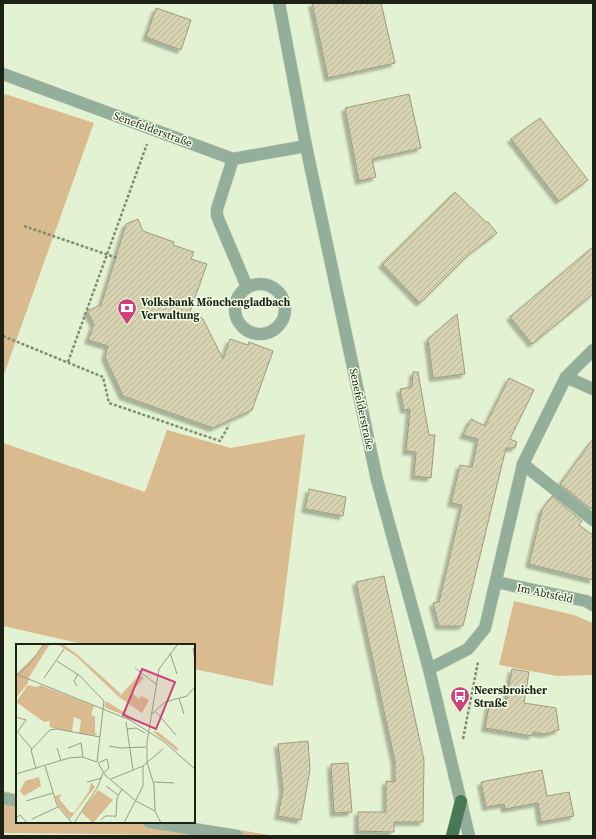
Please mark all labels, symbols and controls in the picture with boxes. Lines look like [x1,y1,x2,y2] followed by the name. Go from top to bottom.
[111,108,195,151] street label: Senefelderstraße
[141,295,290,323] place label: Volksbank Mönchengladbach Verwaltung
[116,297,138,325] bank icon: Volksbank Mönchengladbach Verwaltung
[346,367,378,452] street label: Senefelderstraße
[515,580,575,607] street label: Im Abtsfeld
[16,644,195,823] inset map
[474,683,548,711] place label: Neersbroicher Straße
[449,685,471,713] bus stop icon: Neersbroicher Straße

